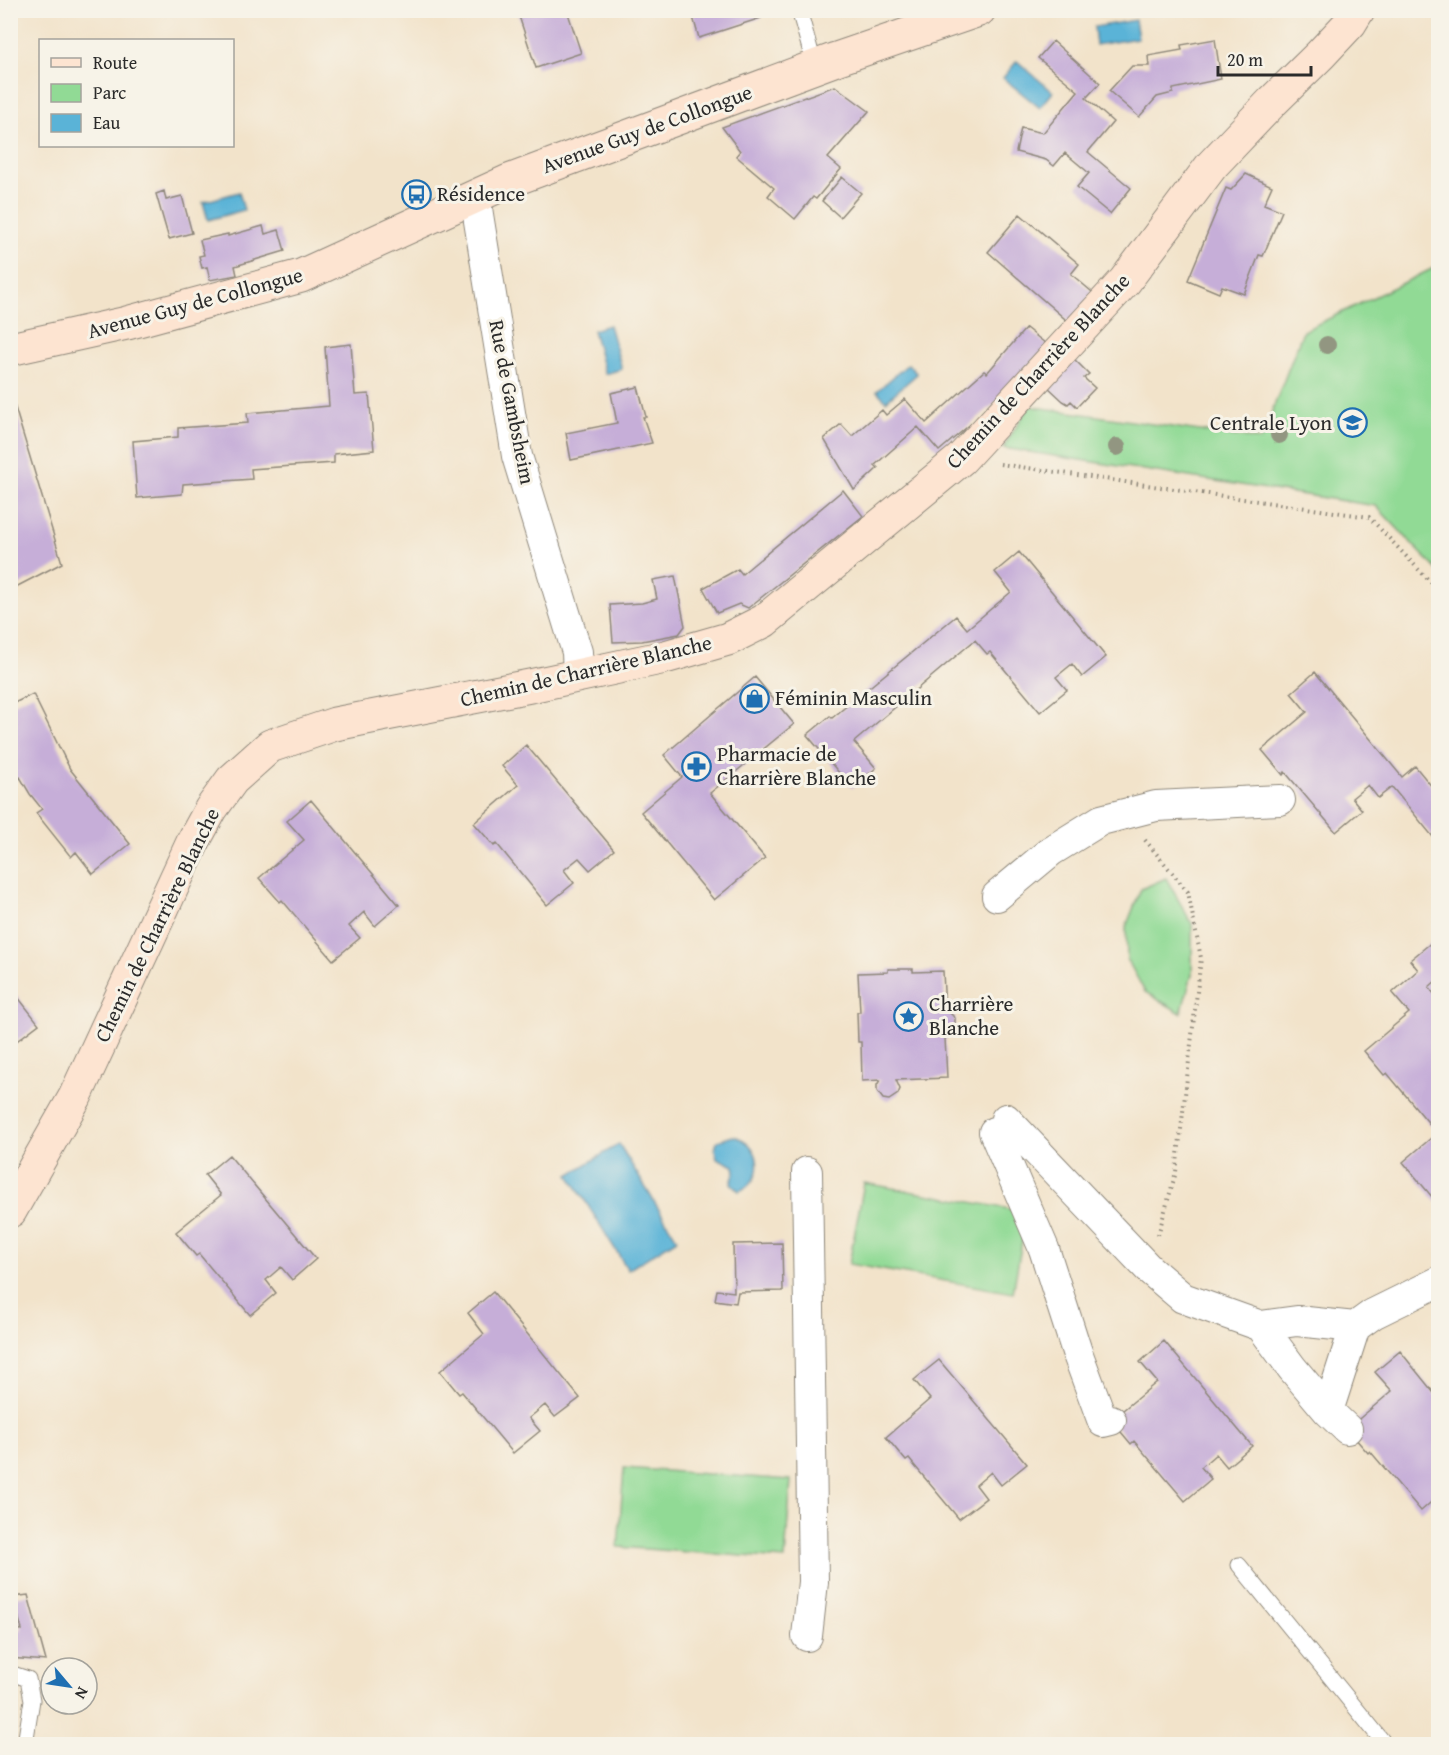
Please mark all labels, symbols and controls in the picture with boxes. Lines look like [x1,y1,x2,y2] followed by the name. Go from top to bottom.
[39,39,234,147] legend
[1218,39,1311,77] scale bar
[1227,46,1263,73] text: 20 m
[93,49,137,76] text: Route
[537,76,756,181] street label: Avenue Guy de Collongue
[93,79,126,106] text: Parc
[93,109,121,136] text: Eau
[400,178,432,210] bus stop icon: Résidence
[437,178,525,209] place label: Résidence
[84,259,306,346] street label: Avenue Guy de Collongue
[939,266,1137,475] street label: Chemin de Charrière Blanche
[481,317,544,487] street label: Rue de Gambsheim
[1210,407,1332,438] place label: Centrale Lyon
[1337,407,1369,439] school or university icon: Centrale Lyon
[457,626,715,715] street label: Chemin de Charrière Blanche
[738,682,770,714] shop icon: Féminin Masculin
[775,682,932,713] place label: Féminin Masculin
[717,738,876,793] place label: Pharmacie de Charrière Blanche
[680,750,712,782] pharmacy icon: Pharmacie de Charrière Blanche
[86,802,227,1047] street label: Chemin de Charrière Blanche
[929,988,1014,1043] place label: Charrière Blanche
[892,1000,924,1032] place icon: Charrière Blanche
[39,1656,99,1716] north arrow
[69,1683,95,1704] text: N

